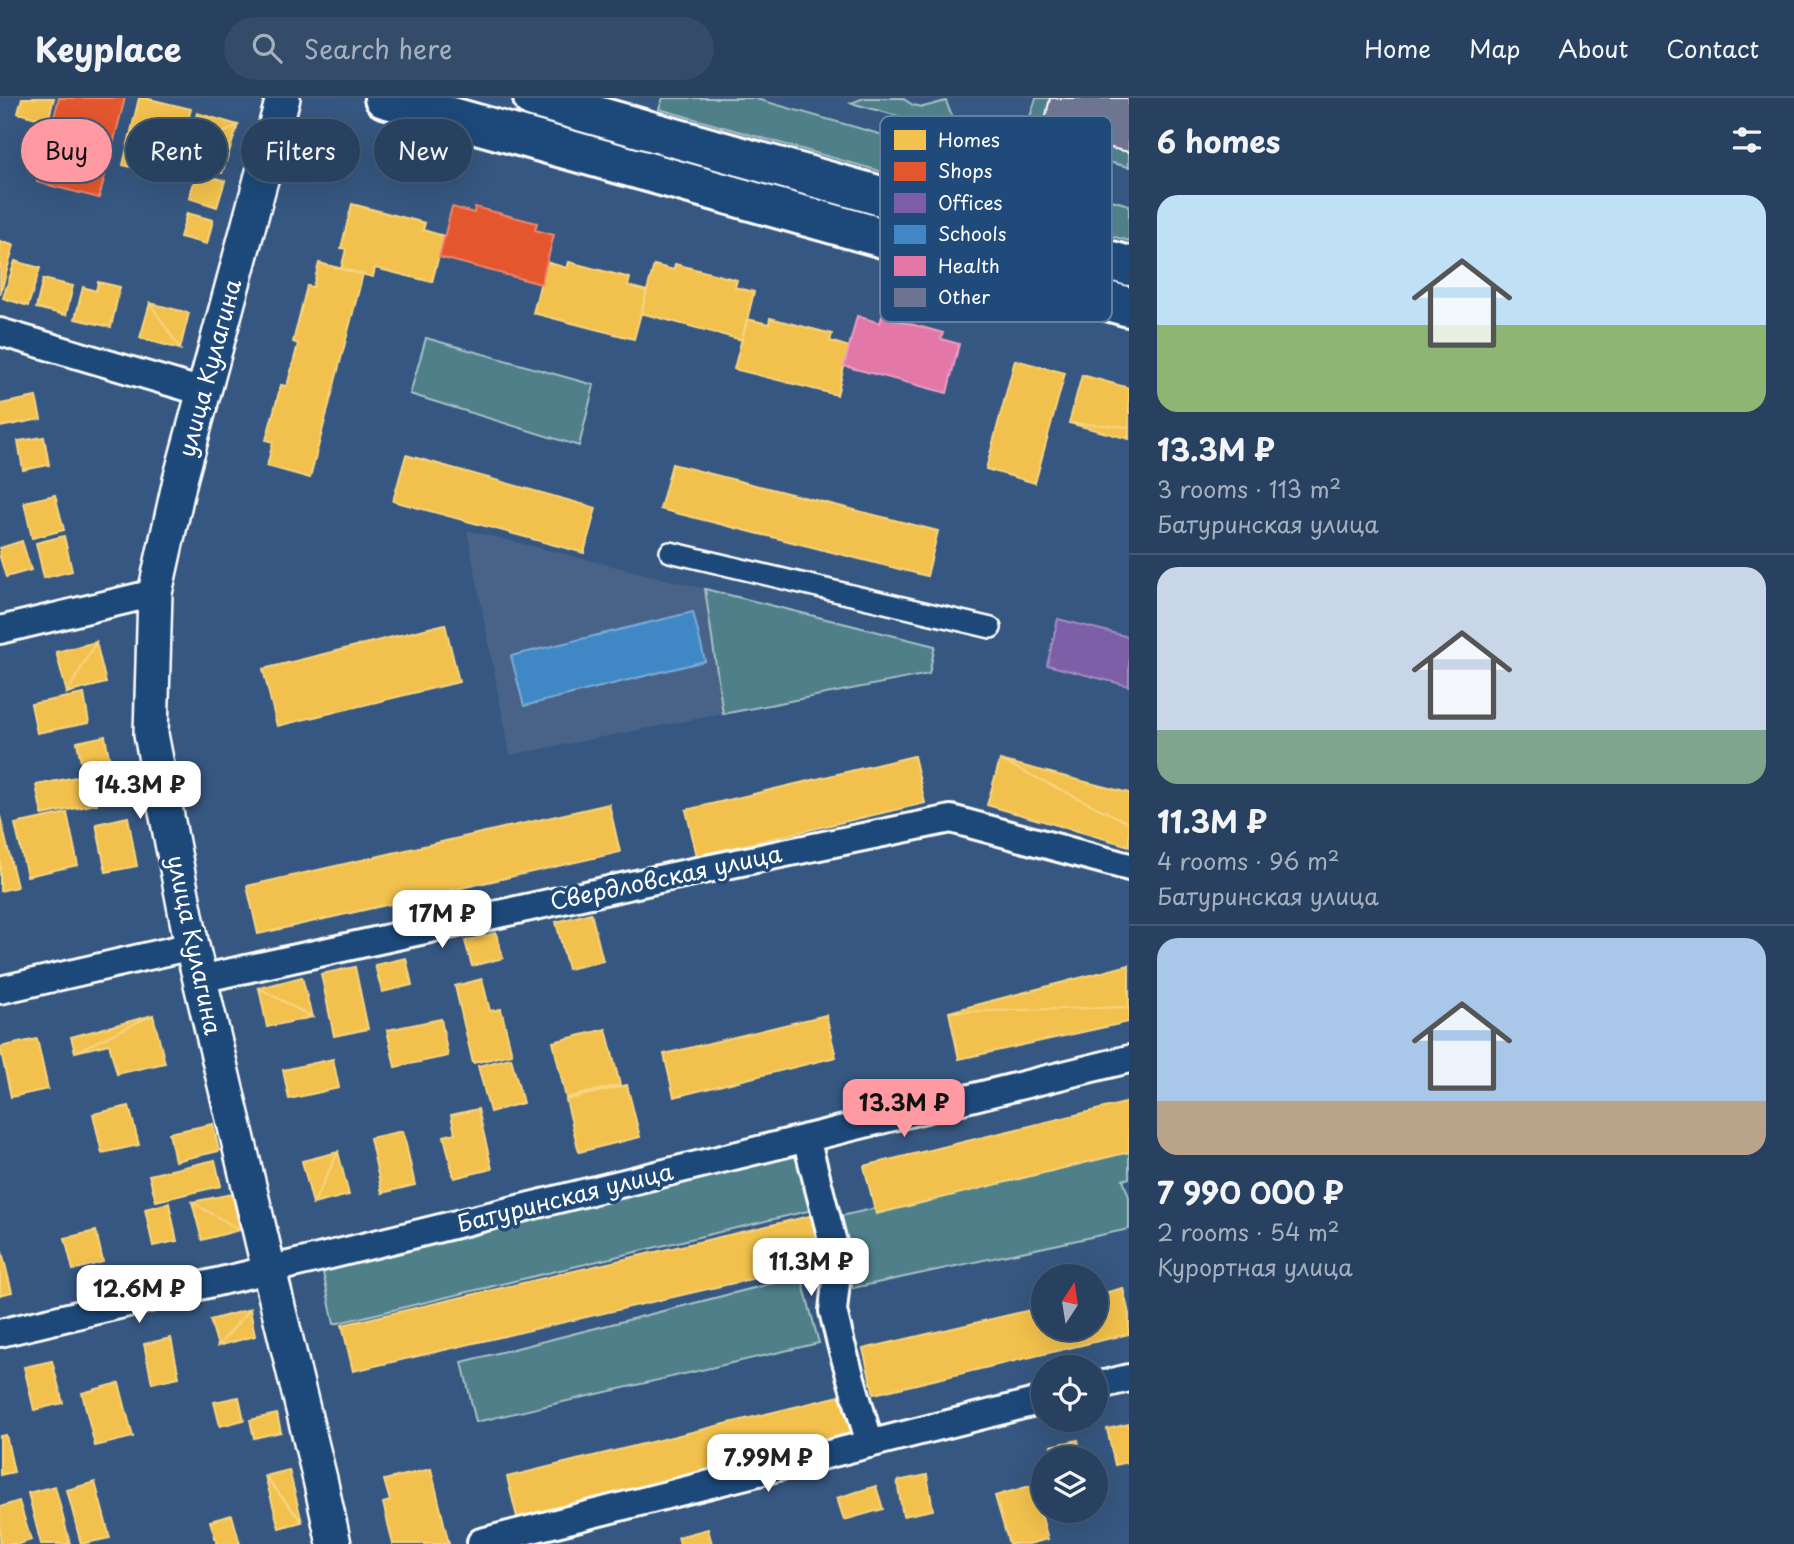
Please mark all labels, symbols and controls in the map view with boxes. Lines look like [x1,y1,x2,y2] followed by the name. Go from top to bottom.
[224,17,714,80] search box
[35,23,182,73] text: Keyplace
[248,29,286,67] icon: search
[304,29,452,68] text: Search here
[1364,30,1431,66] text: Home
[1469,30,1520,66] text: Map
[1558,30,1628,66] text: About
[1666,30,1759,66] text: Contact
[880,116,1112,322] legend
[1157,118,1280,163] text: 6 homes
[21,119,112,182] chip: Buy
[126,119,227,182] chip: Rent
[241,119,360,182] chip: Filters
[374,119,472,182] chip: New
[1728,121,1766,159] icon: filters
[938,125,1000,153] text: Homes
[938,156,992,184] text: Shops
[938,188,1003,216] text: Offices
[938,219,1006,247] text: Schools
[1399,240,1525,366] icon: home
[938,251,1000,279] text: Health
[168,274,249,461] street label: улица Кулагина
[938,282,990,310] text: Other
[1157,426,1275,471] text: 13.3M ₽
[1157,471,1341,506] text: 3 rooms · 113 m²
[1157,506,1379,541] text: Батуринская улица
[1399,612,1525,738] icon: home
[75,762,205,821] pin: 14.3M ₽
[95,766,185,801] text: 14.3M ₽
[1157,798,1267,843] text: 11.3M ₽
[547,835,785,918] street label: Свердловская улица
[1157,843,1340,878] text: 4 rooms · 96 m²
[159,852,232,1038] street label: улица Кулагина
[1157,878,1379,913] text: Батуринская улица
[393,890,491,950] pin: 17M ₽
[409,895,475,930] text: 17M ₽
[1399,983,1525,1109] icon: home
[839,1080,969,1139] pin: 13.3M ₽
[859,1084,949,1119] text: 13.3M ₽
[453,1153,677,1240] street label: Батуринская улица
[1157,1169,1343,1214] text: 7 990 000 ₽
[1157,1214,1340,1249] text: 2 rooms · 54 m²
[746,1238,876,1298] pin: 11.3M ₽
[769,1243,853,1278] text: 11.3M ₽
[1157,1249,1353,1284] text: Курортная улица
[1031,1264,1108,1340] north arrow
[1031,1264,1108,1523] map controls
[74,1266,204,1325] pin: 12.6M ₽
[93,1270,185,1305] text: 12.6M ₽
[1031,1355,1108,1432] button: locate
[703,1434,833,1494] pin: 7.99M ₽
[723,1439,813,1474] text: 7.99M ₽
[1031,1446,1108,1523] button: layers

